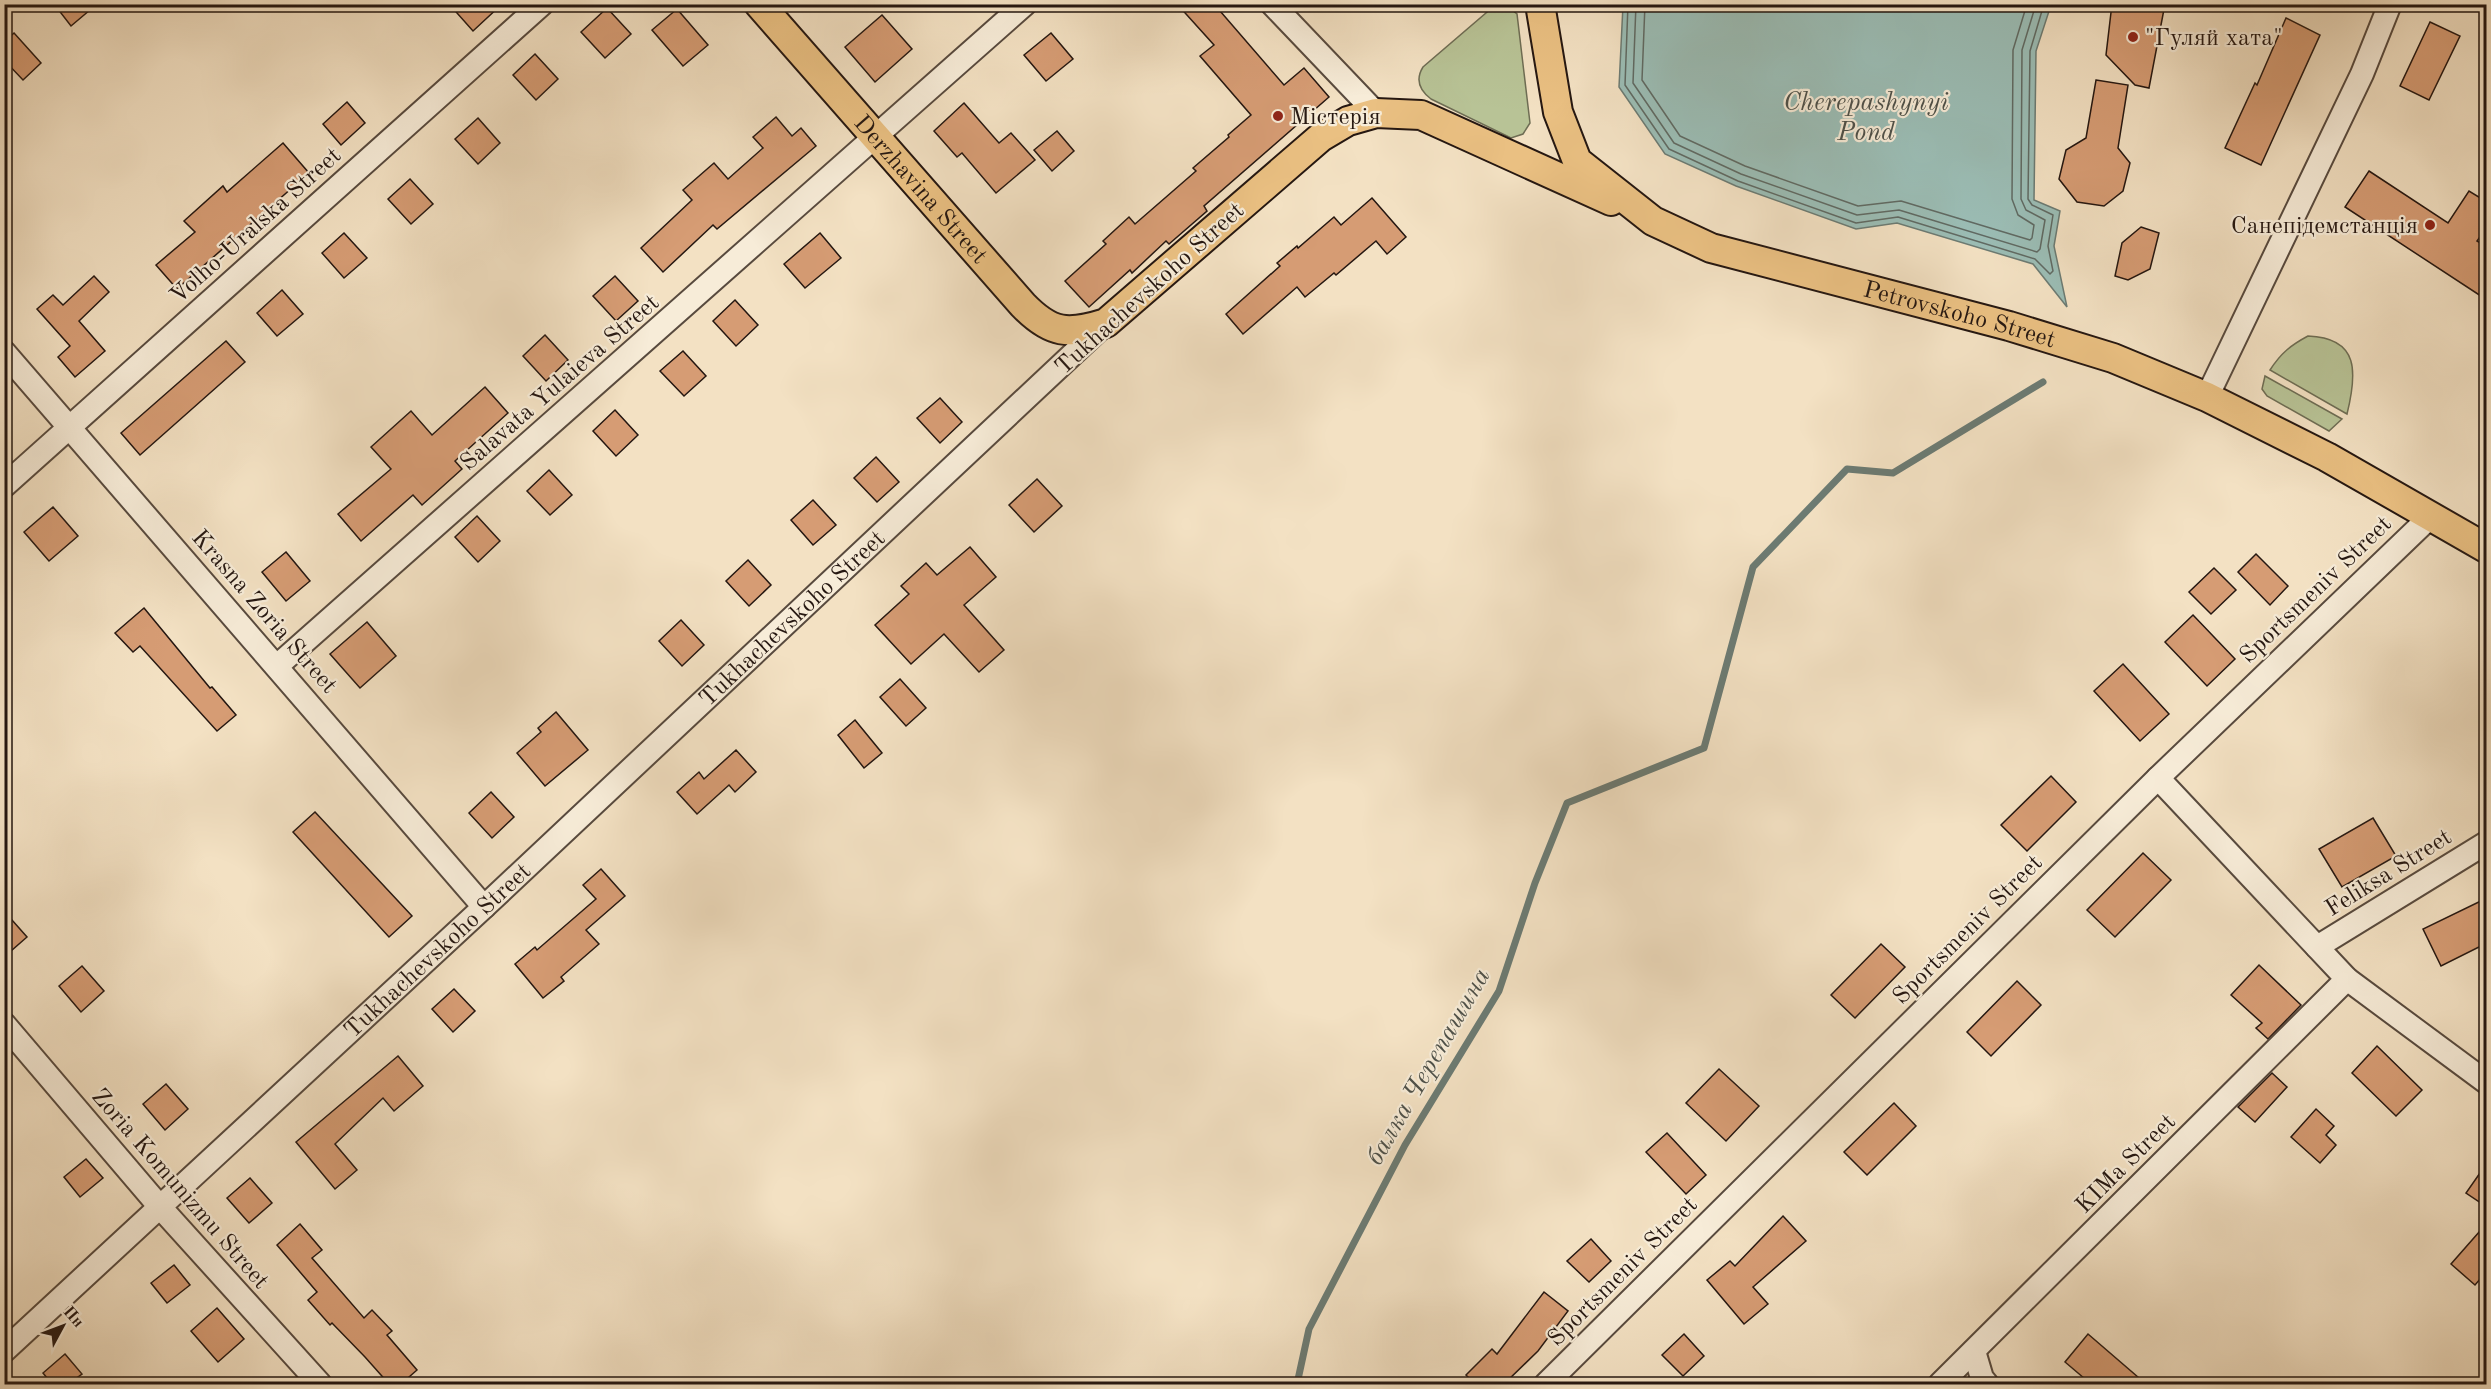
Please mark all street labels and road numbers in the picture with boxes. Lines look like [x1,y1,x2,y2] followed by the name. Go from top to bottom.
[848,111,991,269] street label: Derzhavina Street
[166,144,346,309] street label: Volho-Uralska Street
[1051,199,1249,380] street label: Tukhachevskoho Street
[1860,278,2058,354] street label: Petrovskoho Street
[456,291,664,476] street label: Salavata Yulaieva Street
[2236,512,2397,669] street label: Sportsmeniv Street
[186,526,341,699] street label: Krasna Zoria Street
[696,527,891,712] street label: Tukhachevskoho Street
[2322,825,2456,922] street label: Feliksa Street
[1889,851,2048,1010] street label: Sportsmeniv Street
[340,860,536,1044] street label: Tukhachevskoho Street
[86,1085,273,1294] street label: Zoria Komunizmu Street
[2072,1110,2181,1219] street label: KIMa Street
[1544,1193,1703,1352] street label: Sportsmeniv Street

